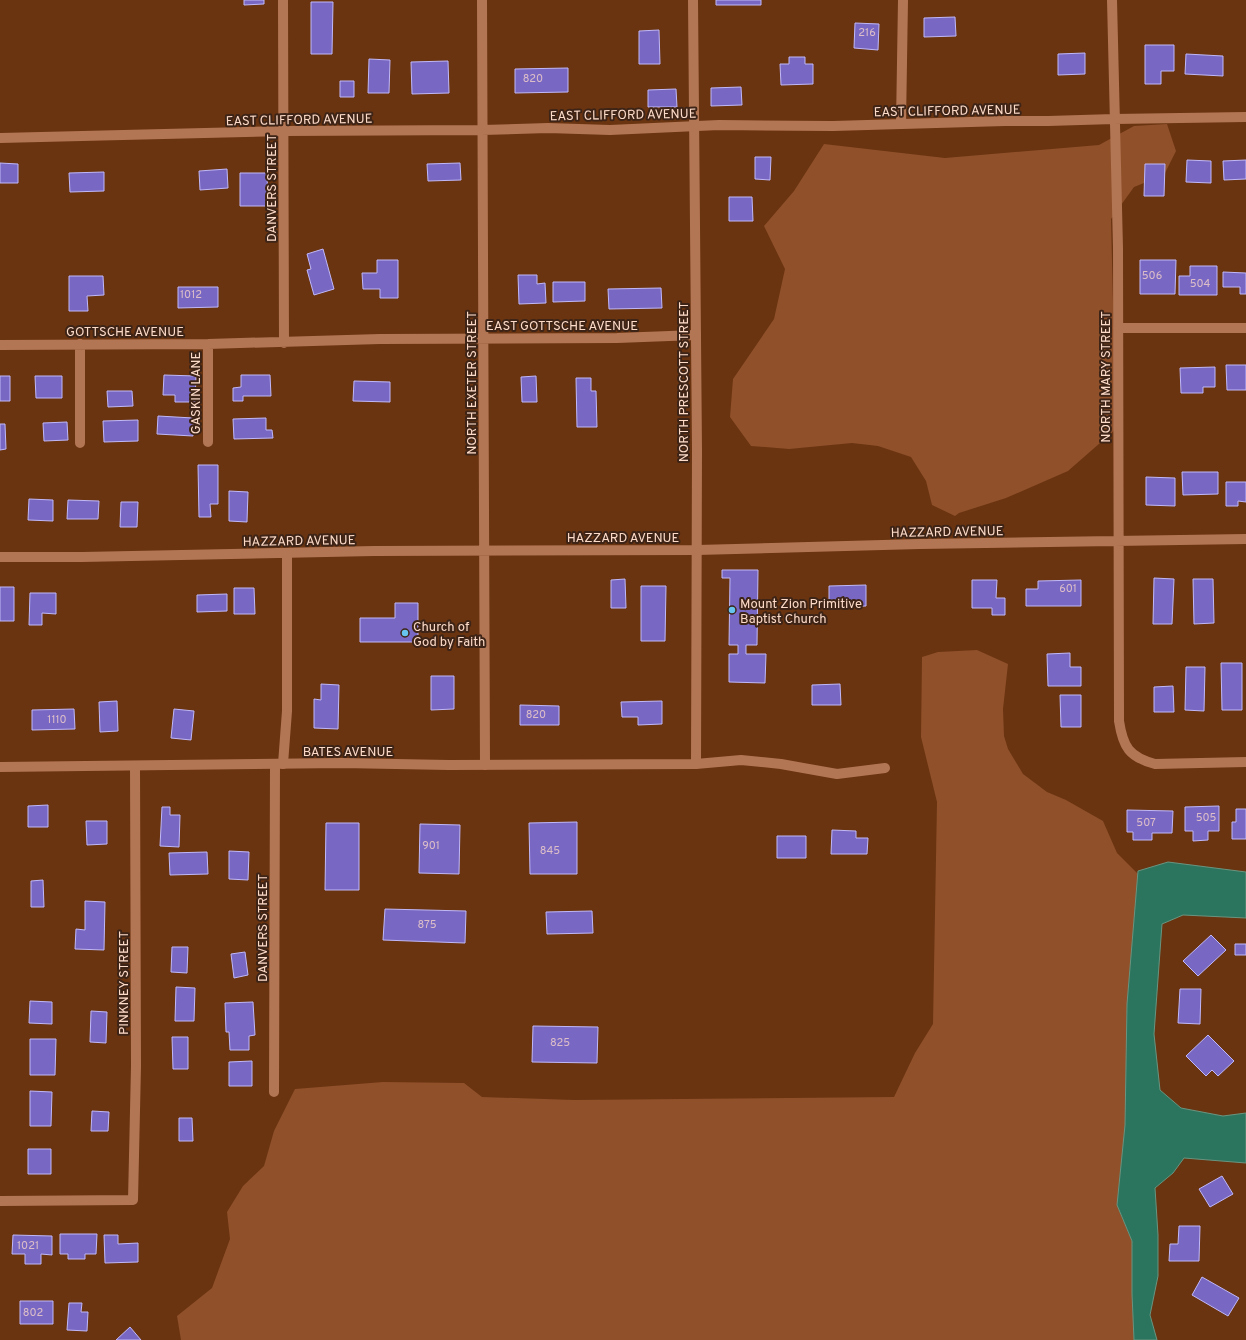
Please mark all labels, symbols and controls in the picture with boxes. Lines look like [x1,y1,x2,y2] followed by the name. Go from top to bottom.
[858,26,876,40] house number: 216
[523,72,543,86] house number: 820
[873,103,1021,121] street label: EAST CLIFFORD AVENUE
[549,107,697,125] street label: EAST CLIFFORD AVENUE
[225,112,373,130] street label: EAST CLIFFORD AVENUE
[265,134,281,242] street label: DANVERS STREET
[1142,269,1162,283] house number: 506
[1190,277,1211,291] house number: 504
[180,288,202,302] house number: 1012
[677,302,693,462] street label: NORTH PRESCOTT STREET
[465,311,481,455] street label: NORTH EXETER STREET
[1099,311,1115,443] street label: NORTH MARY STREET
[486,319,638,335] street label: EAST GOTTSCHE AVENUE
[66,325,184,341] street label: GOTTSCHE AVENUE
[189,352,205,434] street label: GASKIN LANE
[891,524,1004,542] street label: HAZZARD AVENUE
[567,531,679,547] street label: HAZZARD AVENUE
[243,533,356,551] street label: HAZZARD AVENUE
[1059,582,1077,596] house number: 601
[740,597,862,628] place label: Mount Zion Primitive Baptist Church
[727,605,737,615] marker: Mount Zion Primitive Baptist Church
[413,620,485,651] place label: Church of God by Faith
[400,628,410,638] marker: Church of God by Faith
[526,708,546,722] house number: 820
[47,713,67,727] house number: 1110
[303,745,393,761] street label: BATES AVENUE
[1196,811,1217,825] house number: 505
[1136,816,1156,830] house number: 507
[422,839,440,853] house number: 901
[540,844,560,858] house number: 845
[256,874,272,982] street label: DANVERS STREET
[417,918,437,932] house number: 875
[117,931,133,1035] street label: PINKNEY STREET
[550,1036,570,1050] house number: 825
[17,1239,39,1253] house number: 1021
[23,1306,43,1320] house number: 802

